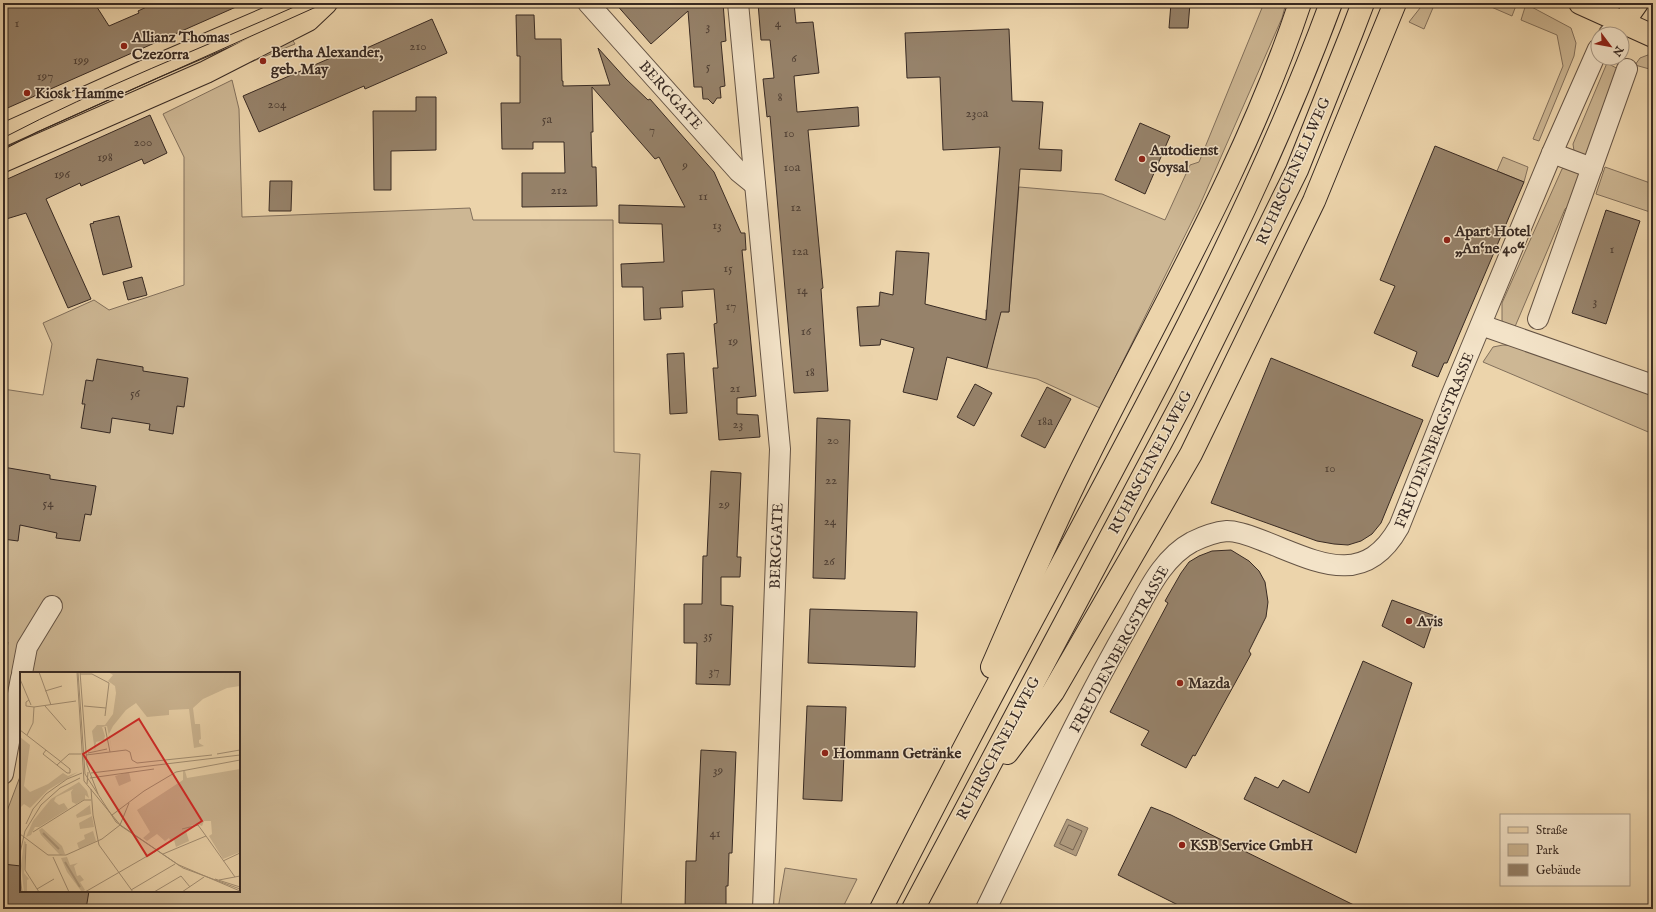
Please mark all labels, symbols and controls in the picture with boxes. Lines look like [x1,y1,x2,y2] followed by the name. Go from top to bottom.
[15,15,20,32] house number: 1
[775,15,782,32] house number: 4
[706,18,711,35] house number: 3
[1590,26,1630,66] north arrow
[131,28,230,64] place label: Allianz Thomas Czezorra
[409,38,427,55] house number: 210
[119,41,129,51] marker: Allianz Thomas Czezorra
[1609,42,1627,59] text: N
[271,43,383,79] place label: Bertha Alexander, geb. May
[791,50,797,67] house number: 6
[73,52,89,69] house number: 199
[258,56,268,66] marker: Bertha Alexander, geb. May
[635,57,707,134] street label: BERGGATE
[706,58,711,75] house number: 5
[37,68,53,85] house number: 197
[35,84,124,103] place label: Kiosk Hamme
[22,88,32,98] marker: Kiosk Hamme
[777,89,783,106] house number: 8
[1252,94,1335,248] street label: RUHRSCHNELLWEG
[268,96,287,113] house number: 204
[966,105,989,122] house number: 230a
[542,111,553,128] house number: 5a
[649,122,655,139] house number: 7
[783,125,795,142] house number: 10
[134,134,152,151] house number: 200
[1149,141,1219,177] place label: Autodienst Soysal
[97,149,113,166] house number: 198
[1137,154,1147,164] marker: Autodienst Soysal
[681,157,688,174] house number: 9
[784,159,801,176] house number: 10a
[54,166,71,183] house number: 196
[550,182,568,199] house number: 212
[698,188,708,205] house number: 11
[791,199,801,216] house number: 12
[712,217,722,234] house number: 13
[1454,222,1531,258] place label: Apart Hotel „An‘ne 40“
[1442,235,1452,245] marker: Apart Hotel „An‘ne 40“
[1610,241,1615,258] house number: 1
[792,243,809,260] house number: 12a
[723,260,733,277] house number: 15
[796,282,808,299] house number: 14
[1593,293,1598,310] house number: 3
[726,298,736,315] house number: 17
[801,323,812,340] house number: 16
[728,333,739,350] house number: 19
[1390,349,1479,531] street label: FREUDENBERGSTRASSE
[805,364,815,381] house number: 18
[730,380,741,397] house number: 21
[130,385,141,402] house number: 56
[1105,387,1196,537] street label: RUHRSCHNELLWEG
[1037,413,1053,430] house number: 18a
[733,416,744,433] house number: 23
[827,432,839,449] house number: 20
[1324,460,1336,477] house number: 10
[825,472,837,489] house number: 22
[42,495,54,512] house number: 54
[718,496,730,513] house number: 29
[766,503,787,589] street label: BERGGATE
[824,513,837,530] house number: 24
[823,553,835,570] house number: 26
[1066,562,1173,736] street label: FREUDENBERGSTRASSE
[1416,612,1443,631] place label: Avis
[1404,616,1414,626] marker: Avis
[703,627,713,644] house number: 35
[709,663,719,680] house number: 37
[20,672,240,892] inset map
[953,673,1044,823] street label: RUHRSCHNELLWEG
[1188,674,1231,693] place label: Mazda
[1175,678,1185,688] marker: Mazda
[833,744,962,763] place label: Hommann Getränke
[820,748,830,758] marker: Hommann Getränke
[713,762,724,779] house number: 39
[1500,814,1630,886] legend
[1536,823,1568,838] text: Straße
[709,825,721,842] house number: 41
[1190,836,1313,855] place label: KSB Service GmbH
[1177,840,1187,850] marker: KSB Service GmbH
[1536,843,1559,858] text: Park
[1536,863,1581,878] text: Gebäude

